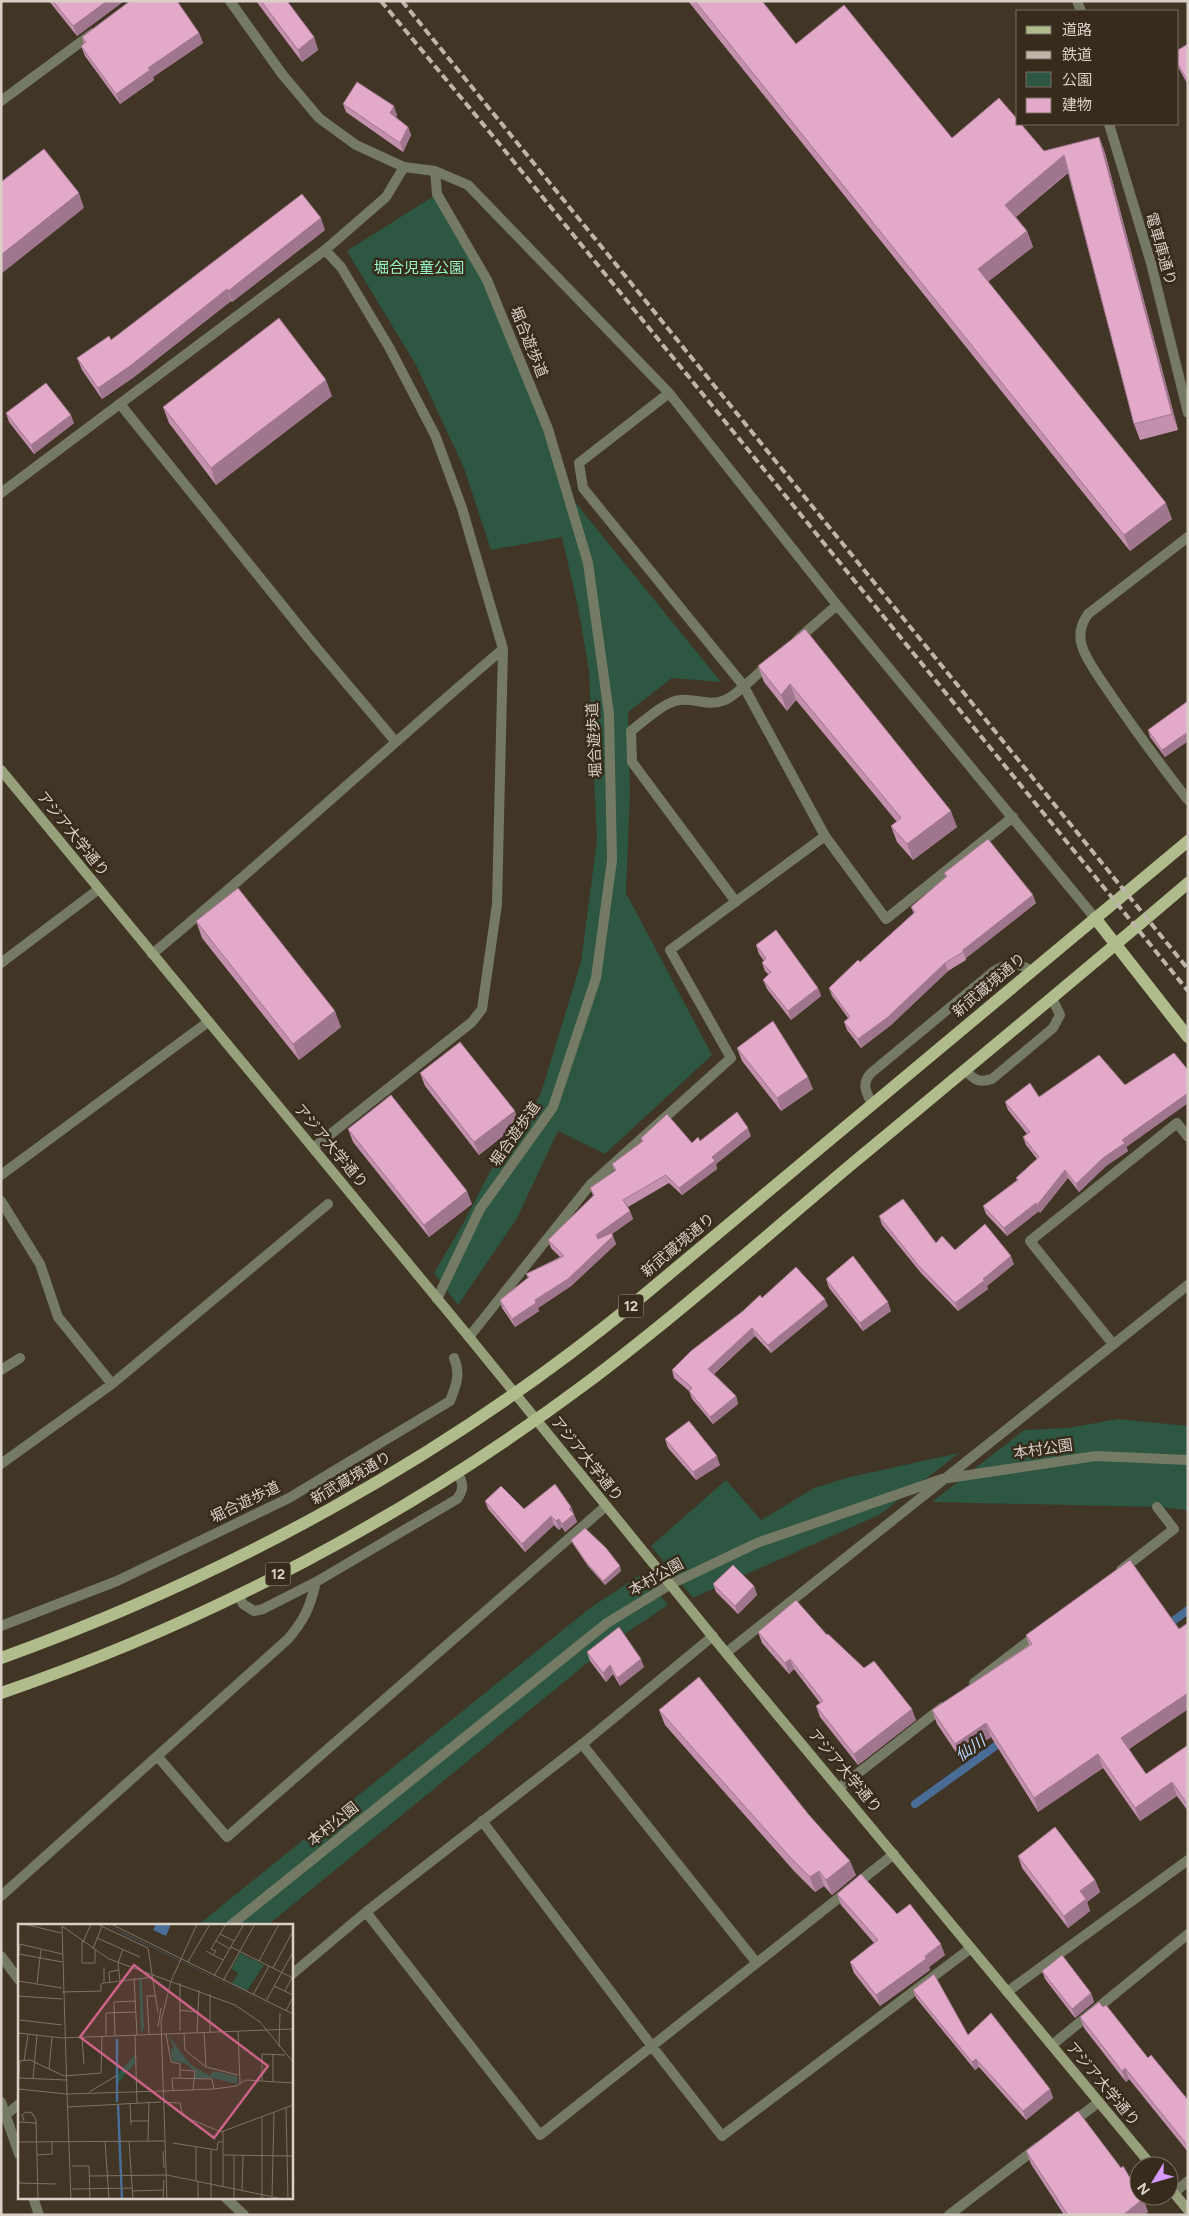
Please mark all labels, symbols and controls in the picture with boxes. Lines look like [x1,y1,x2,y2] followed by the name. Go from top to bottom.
[1016,10,1179,125] legend
[1062,21,1092,39] text: 道路
[1062,46,1092,64] text: 鉄道
[1062,71,1092,89] text: 公園
[1062,96,1092,114] text: 建物
[1142,210,1180,288] street label: 電車庫通り
[374,259,464,277] park label: 堀合児童公園
[507,304,551,380] street label: 堀合遊歩道
[583,702,605,778] street label: 堀合遊歩道
[33,788,113,880] street label: アジア大学通り
[949,949,1029,1021] street label: 新武蔵境通り
[486,1098,544,1170] street label: 堀合遊歩道
[291,1100,371,1192] street label: アジア大学通り
[638,1209,718,1281] street label: 新武蔵境通り
[618,1294,644,1318] road number: 12
[547,1413,627,1505] street label: アジア大学通り
[1012,1436,1074,1462] street label: 本村公園
[308,1448,394,1508] street label: 新武蔵境通り
[207,1477,283,1527] street label: 堀合遊歩道
[625,1555,687,1599] street label: 本村公園
[266,1562,290,1586] road number: 12
[805,1725,885,1817] street label: アジア大学通り
[952,1730,990,1765] water label: 仙川
[304,1798,362,1850] street label: 本村公園
[18,1924,292,2198] inset map
[1063,2038,1143,2130] street label: アジア大学通り
[1129,2156,1179,2206] north arrow
[1134,2179,1154,2198] text: N

